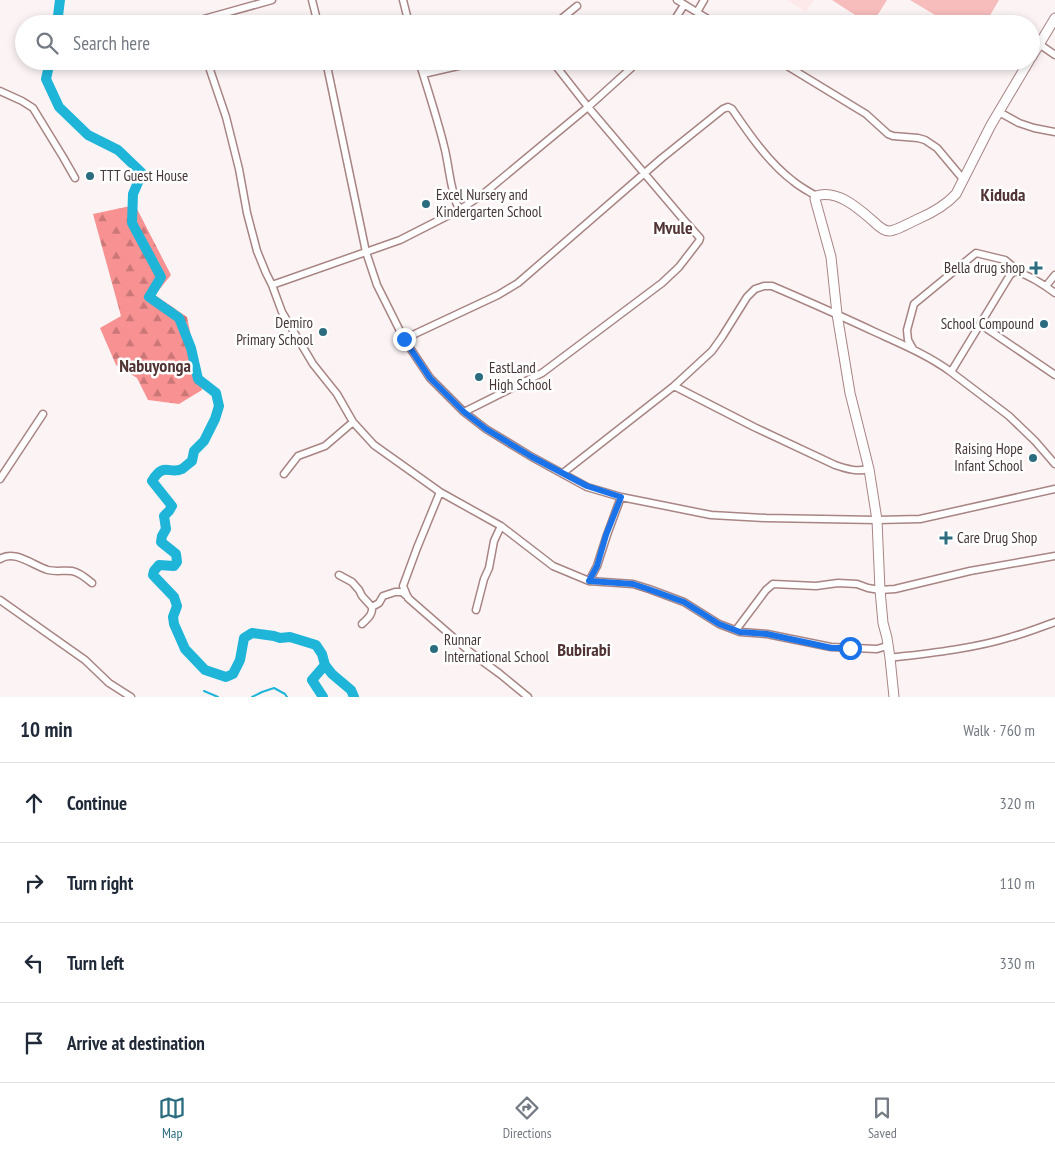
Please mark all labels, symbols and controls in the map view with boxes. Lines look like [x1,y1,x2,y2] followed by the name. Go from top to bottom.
[15,15,1040,70] search box
[33,29,61,57] icon: search
[73,31,150,55] text: Search here
[100,166,188,185] place label: TTT Guest House
[84,170,96,182] marker: TTT Guest House
[981,183,1025,206] district label: Kiduda
[436,185,542,221] place label: Excel Nursery and Kindergarten School
[420,198,432,210] marker: Excel Nursery and Kindergarten School
[653,216,693,239] district label: Mvule
[944,258,1025,277] place label: Bella drug shop
[1029,261,1043,275] marker: Bella drug shop
[236,313,313,349] place label: Demiro Primary School
[941,314,1034,333] place label: School Compound
[1038,318,1050,330] marker: School Compound
[317,326,329,338] marker: Demiro Primary School
[393,328,416,351] route end
[119,354,191,377] district label: Nabuyonga
[489,358,552,394] place label: EastLand High School
[473,371,485,383] marker: EastLand High School
[954,439,1024,475] place label: Raising Hope Infant School
[1027,452,1039,464] marker: Raising Hope Infant School
[957,528,1037,547] place label: Care Drug Shop
[939,531,953,545] marker: Care Drug Shop
[444,630,549,666] place label: Runnar International School
[839,637,862,660] route start
[557,638,611,661] district label: Bubirabi
[428,643,440,655] marker: Runnar International School
[20,716,72,743] text: 10 min
[963,720,1035,740] text: Walk · 760 m
[20,789,48,817] icon: ahead
[67,791,127,815] text: Continue
[1000,793,1035,813] text: 320 m
[20,869,48,897] icon: right
[67,871,133,895] text: Turn right
[1000,873,1035,893] text: 110 m
[20,949,48,977] icon: left
[67,951,124,975] text: Turn left
[1000,953,1035,973] text: 330 m
[20,1029,48,1057] icon: arrive
[67,1031,205,1055] text: Arrive at destination
[158,1094,186,1142] tab: Map
[503,1094,551,1142] tab: Directions
[868,1094,897,1142] tab: Saved

